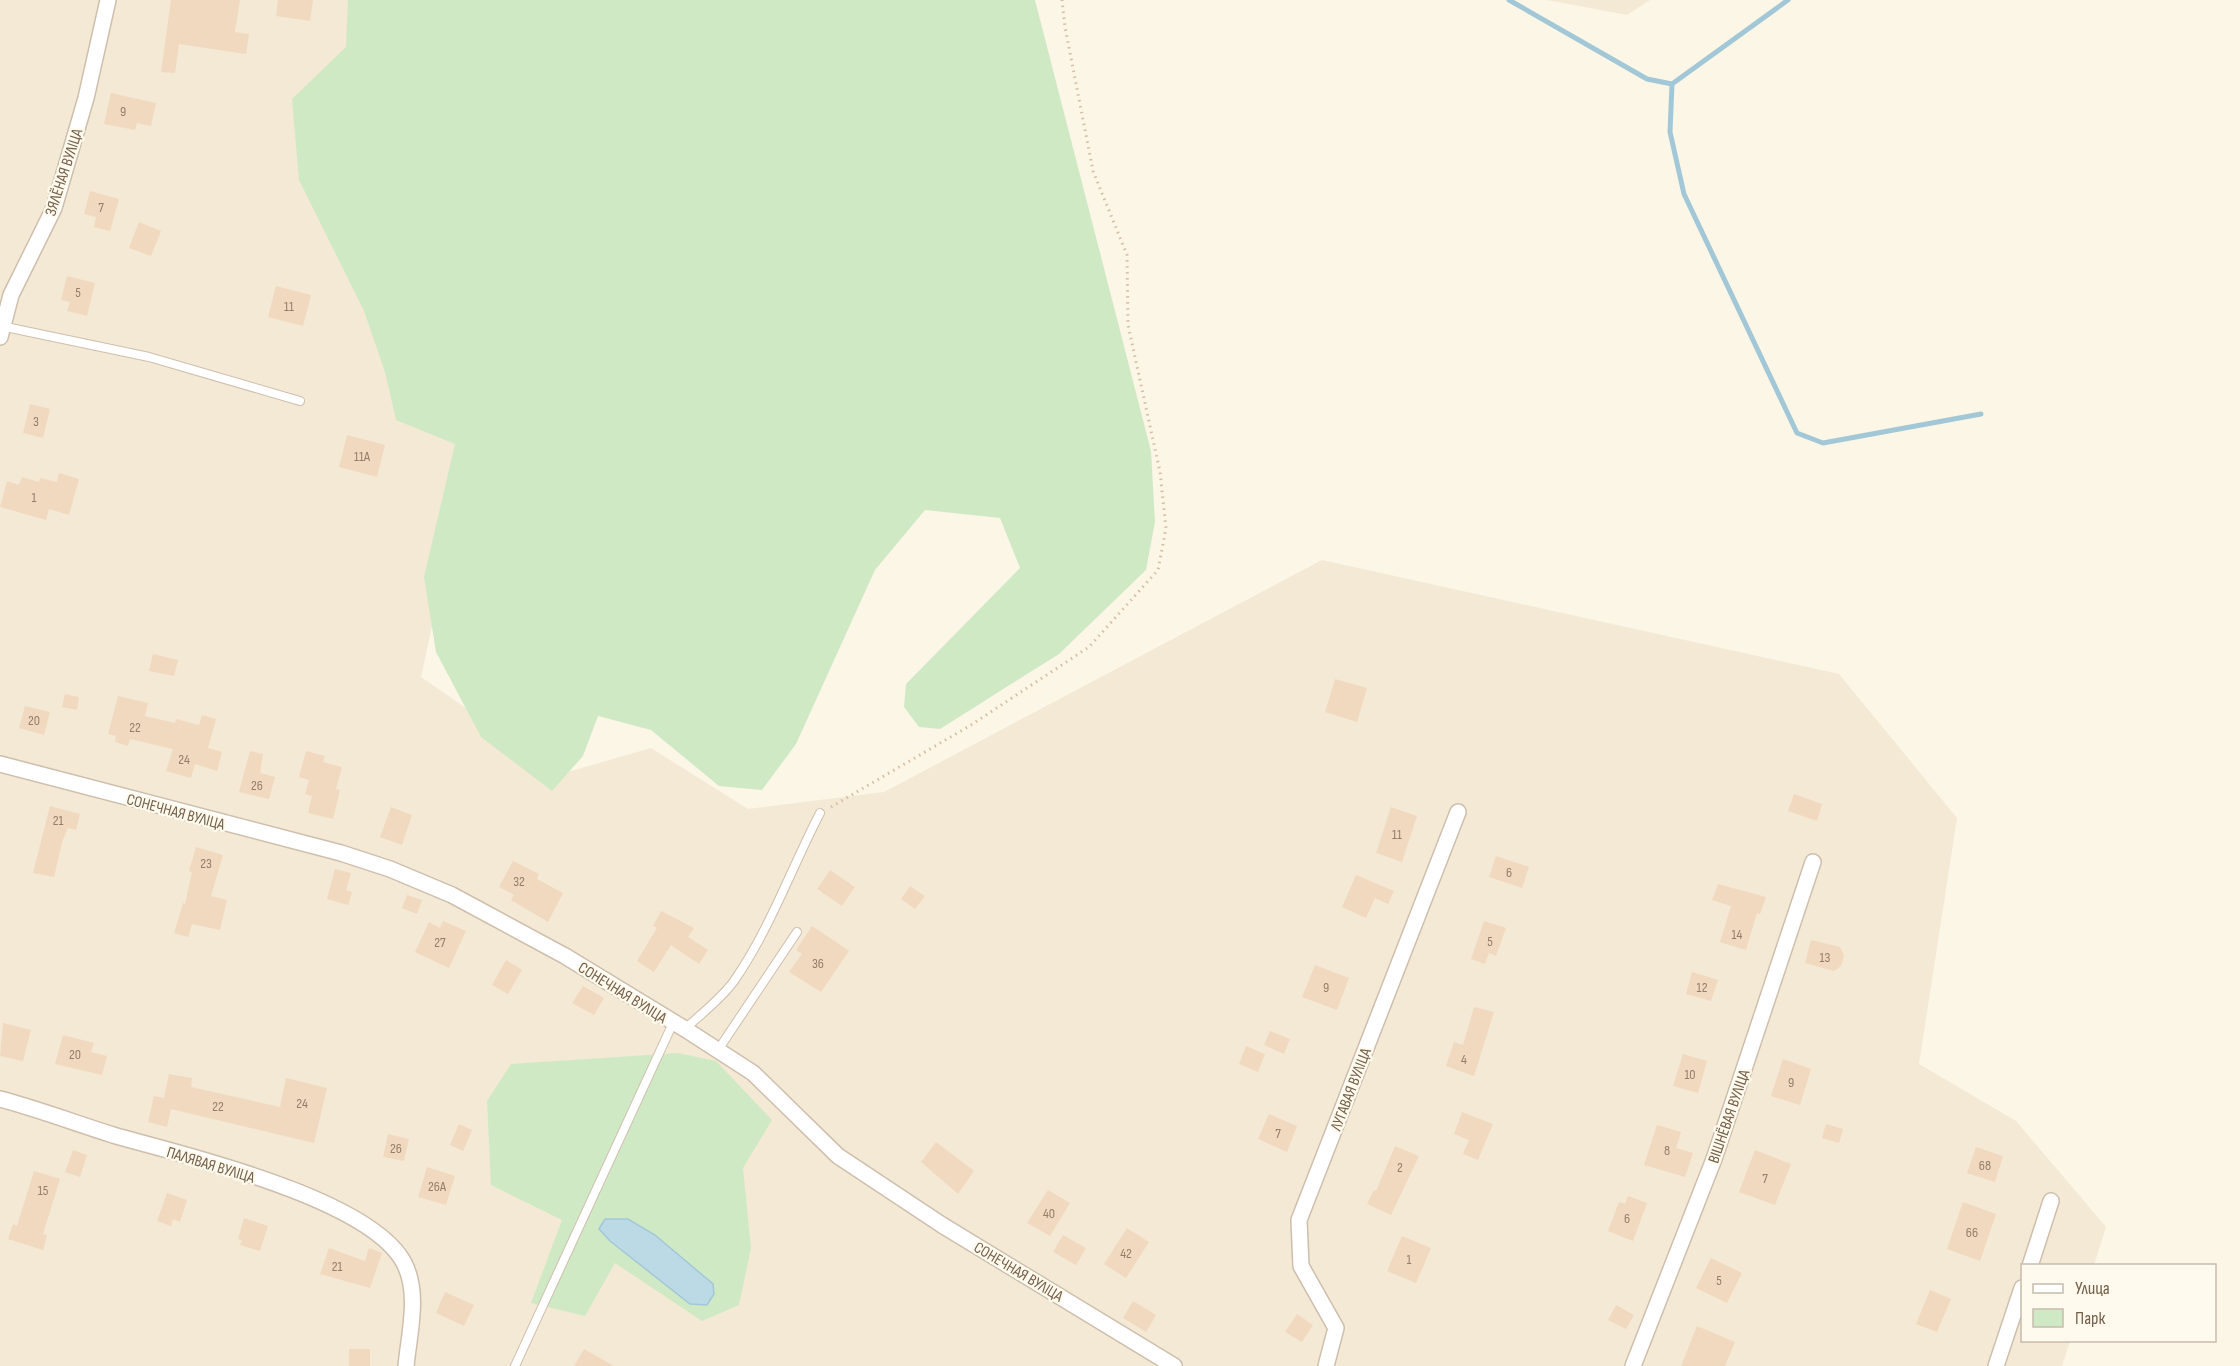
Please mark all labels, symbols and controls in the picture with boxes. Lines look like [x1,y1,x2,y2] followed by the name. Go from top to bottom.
[120,103,126,120] house number: 9
[41,126,88,219] street label: ЗЯЛЁНАЯ ВУЛІЦА
[98,199,104,216] house number: 7
[75,284,81,301] house number: 5
[284,298,294,315] house number: 11
[33,413,39,430] house number: 3
[354,448,371,465] house number: 11А
[32,489,37,506] house number: 1
[28,712,40,729] house number: 20
[129,719,141,736] house number: 22
[178,751,190,768] house number: 24
[251,777,263,794] house number: 26
[124,790,227,835] street label: СОНЕЧНАЯ ВУЛІЦА
[53,812,63,829] house number: 21
[1392,826,1402,843] house number: 11
[200,855,212,872] house number: 23
[1506,864,1512,881] house number: 6
[513,873,525,890] house number: 32
[1732,926,1743,943] house number: 14
[1487,933,1493,950] house number: 5
[434,934,446,951] house number: 27
[1820,949,1831,966] house number: 13
[812,955,824,972] house number: 36
[574,958,670,1028] street label: СОНЕЧНАЯ ВУЛІЦА
[1323,979,1329,996] house number: 9
[1697,979,1708,996] house number: 12
[1327,1045,1376,1134] street label: ЛУГАВАЯ ВУЛІЦА
[69,1046,81,1063] house number: 20
[1461,1051,1467,1068] house number: 4
[1684,1066,1696,1083] house number: 10
[1704,1067,1754,1166] street label: ВІШНЁВАЯ ВУЛІЦА
[1788,1074,1794,1091] house number: 9
[296,1095,308,1112] house number: 24
[212,1098,224,1115] house number: 22
[1275,1125,1281,1142] house number: 7
[390,1140,402,1157] house number: 26
[1664,1142,1670,1159] house number: 8
[164,1143,257,1188] street label: ПАЛЯВАЯ ВУЛІЦА
[1979,1157,1991,1174] house number: 68
[1397,1159,1403,1176] house number: 2
[1762,1170,1768,1187] house number: 7
[428,1178,447,1195] house number: 26А
[38,1182,49,1199] house number: 15
[1043,1205,1055,1222] house number: 40
[1624,1210,1630,1227] house number: 6
[1966,1224,1978,1241] house number: 66
[970,1238,1067,1306] street label: СОНЕЧНАЯ ВУЛІЦА
[1120,1245,1132,1262] house number: 42
[1407,1251,1412,1268] house number: 1
[332,1258,342,1275] house number: 21
[2021,1264,2216,1342] legend
[1716,1272,1722,1289] house number: 5
[2075,1278,2110,1299] text: Улица
[2075,1308,2106,1329] text: Парк

